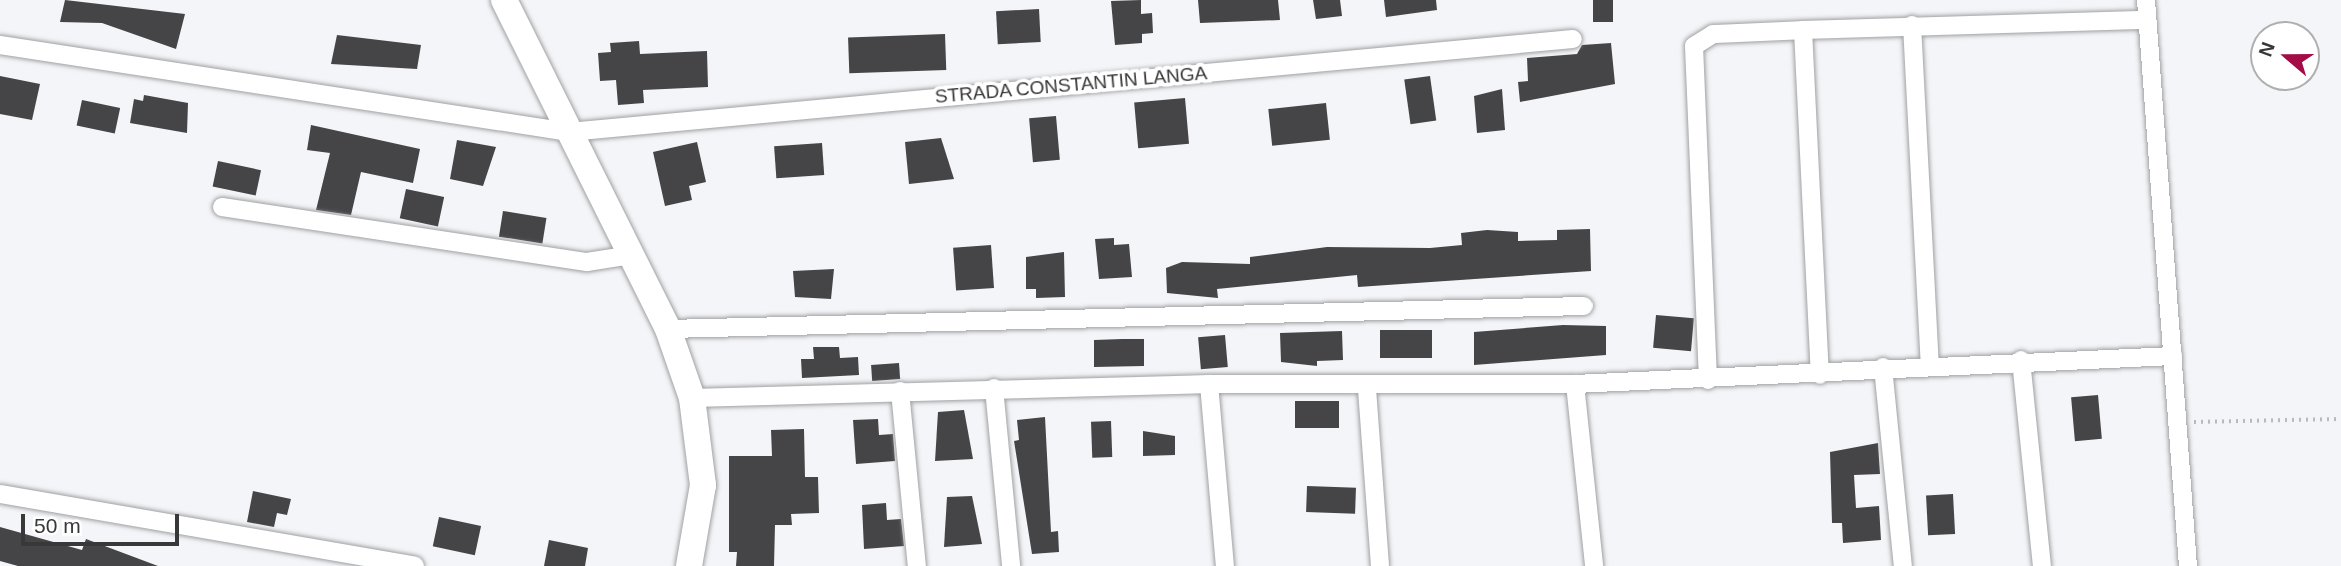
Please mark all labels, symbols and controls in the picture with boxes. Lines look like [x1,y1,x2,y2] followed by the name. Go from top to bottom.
[2250,21,2320,91] north arrow
[2254,39,2279,59] text: N
[933,62,1209,108] street label: STRADA CONSTANTIN LANGA
[24,500,182,544] scale bar
[34,514,81,537] text: 50 m

